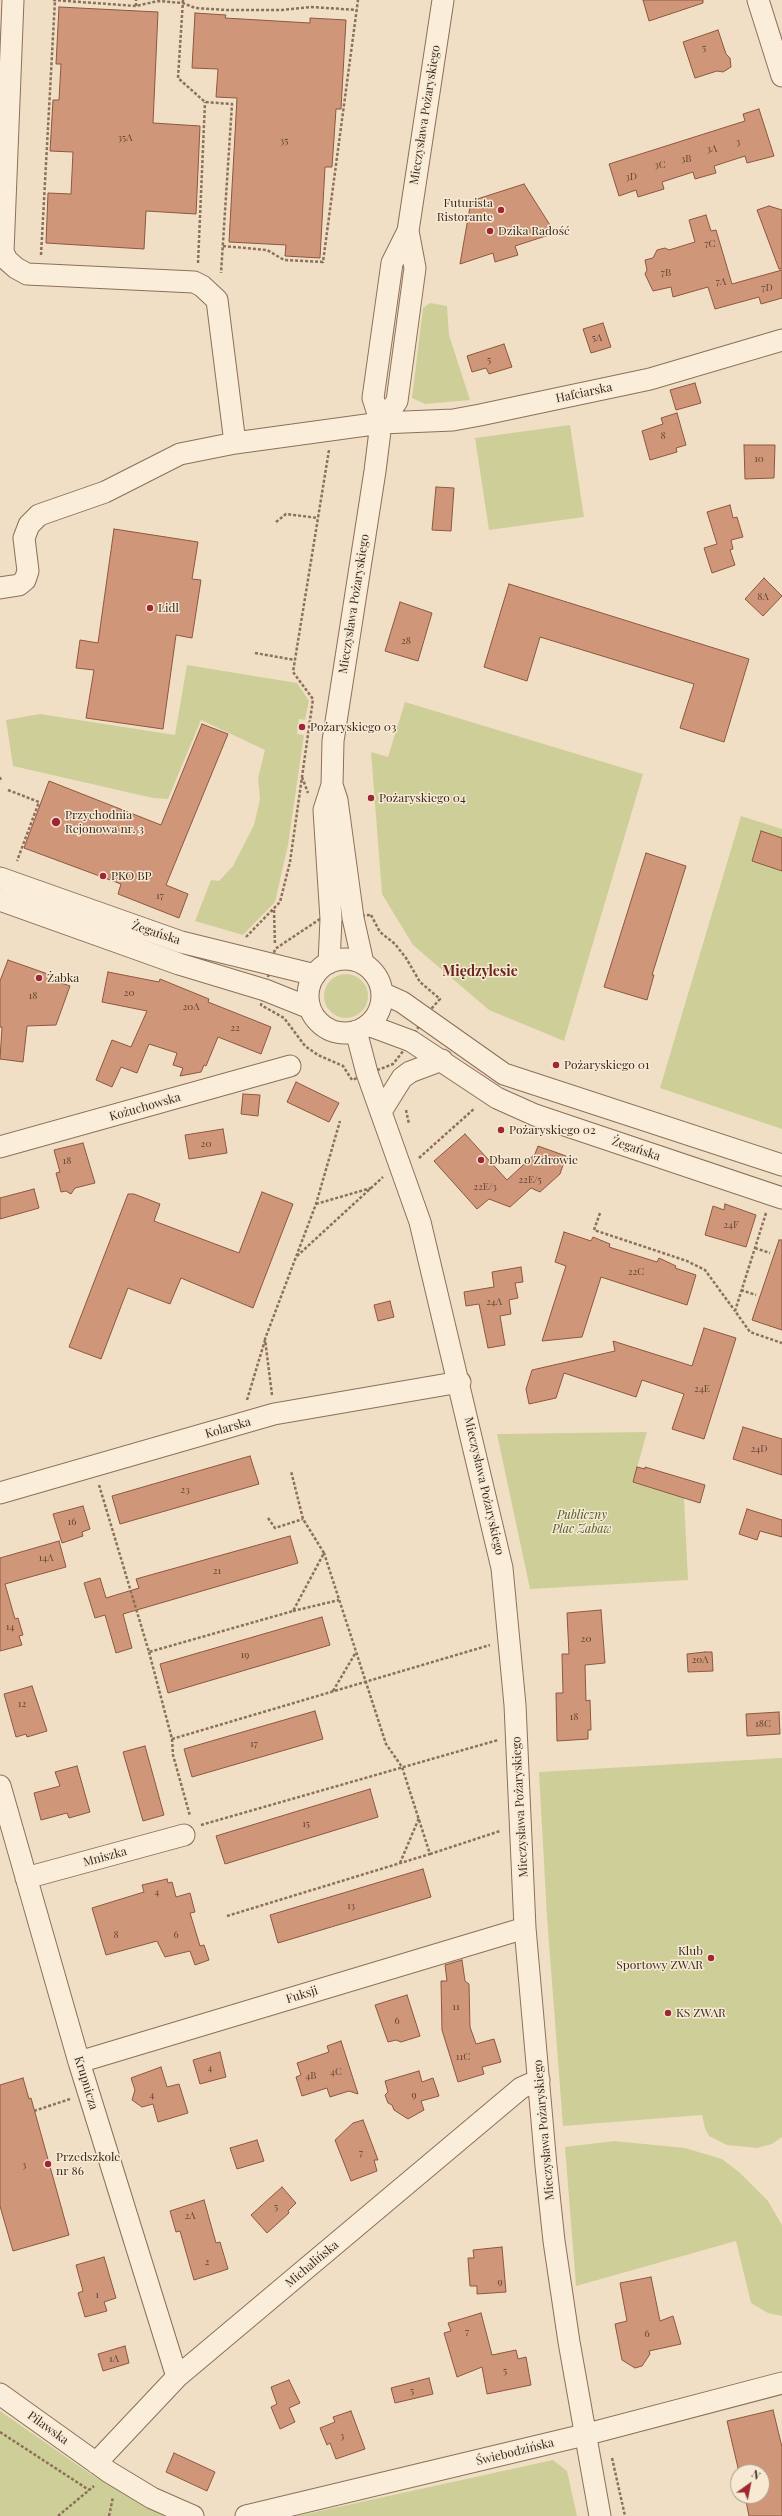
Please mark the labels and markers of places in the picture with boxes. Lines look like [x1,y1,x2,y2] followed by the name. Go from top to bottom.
[437,196,493,224] place label: Futurista Ristorante
[496,205,506,215] marker: Futurista Ristorante
[498,224,570,238] place label: Dzika Radość
[485,226,495,236] marker: Dzika Radość
[158,601,179,615] place label: Lidl
[145,603,155,613] marker: Lidl
[310,720,396,734] place label: Pożaryskiego 03
[297,722,307,732] marker: Pożaryskiego 03
[379,791,466,805] place label: Pożaryskiego 04
[366,793,376,803] marker: Pożaryskiego 04
[65,808,144,836] place label: Przychodnia Rejonowa nr. 3
[50,816,62,828] marker: Przychodnia Rejonowa nr. 3
[111,869,152,883] place label: PKO BP
[98,871,108,881] marker: PKO BP
[47,971,79,985] place label: Żabka
[34,973,44,983] marker: Żabka
[564,1058,649,1072] place label: Pożaryskiego 01
[551,1060,561,1070] marker: Pożaryskiego 01
[509,1123,596,1137] place label: Pożaryskiego 02
[496,1125,506,1135] marker: Pożaryskiego 02
[489,1153,578,1167] place label: Dbam o Zdrowie
[476,1155,486,1165] marker: Dbam o Zdrowie
[616,1944,703,1972] place label: Klub Sportowy ZWAR
[706,1953,716,1963] marker: Klub Sportowy ZWAR
[676,2006,726,2020] place label: KS ZWAR
[663,2008,673,2018] marker: KS ZWAR
[56,2150,120,2178] place label: Przedszkole nr 86
[43,2159,53,2169] marker: Przedszkole nr 86

